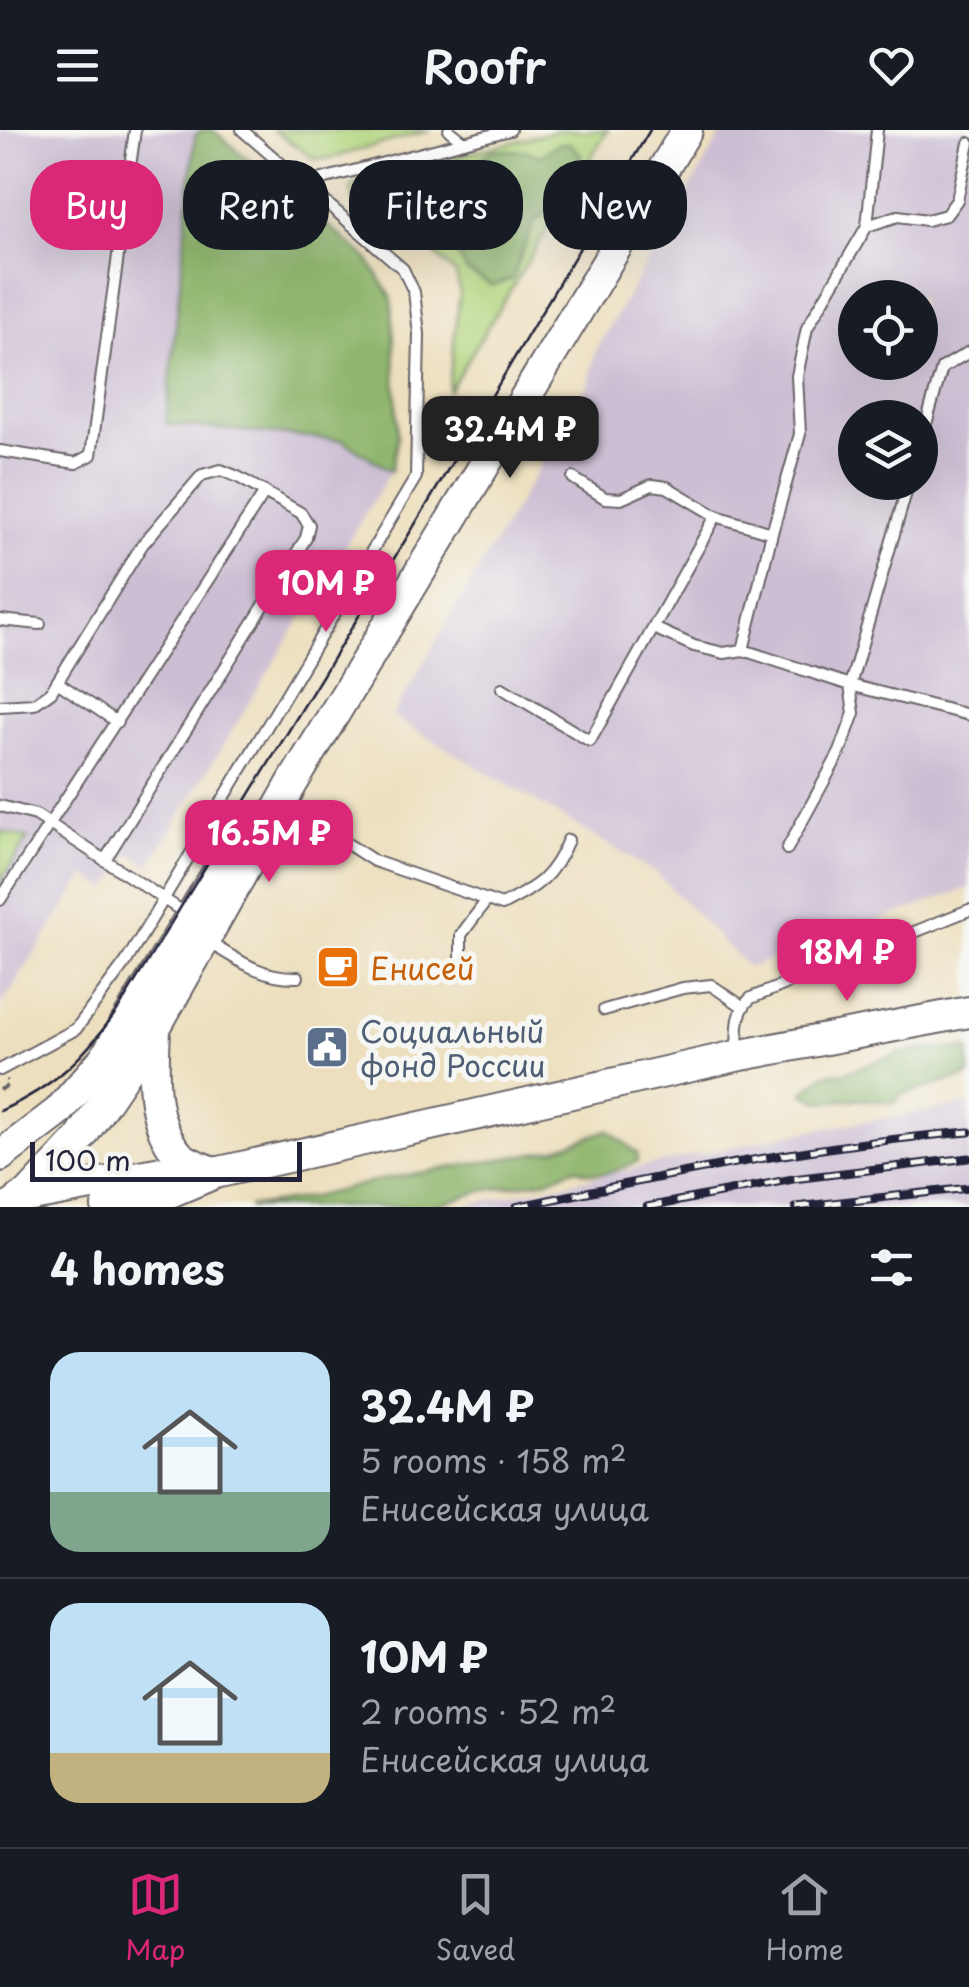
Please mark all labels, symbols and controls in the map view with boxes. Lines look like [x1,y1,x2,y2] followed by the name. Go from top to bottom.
[423,31,546,99] text: Roofr
[50,38,105,93] icon: menu
[864,38,919,93] icon: heart
[30,160,163,250] chip: Buy
[183,160,329,250] chip: Rent
[349,160,523,250] chip: Filters
[543,160,687,250] chip: New
[838,280,938,500] map controls
[838,280,938,380] button: locate
[418,396,602,481] pin: 32.4M ₽
[838,400,938,500] button: layers
[444,404,576,452] text: 32.4M ₽
[256,550,396,635] pin: 10M ₽
[277,558,375,606] text: 10M ₽
[177,800,361,885] pin: 16.5M ₽
[207,808,331,856] text: 16.5M ₽
[777,919,917,1004] pin: 18M ₽
[799,927,895,975] text: 18M ₽
[315,944,361,990] cafe icon: Енисей
[370,945,475,990] place label: Енисей
[360,1008,545,1087] place label: Социальный фонд России
[304,1024,350,1070] public building icon: Социальный фонд России
[30,1137,302,1182] scale bar
[45,1138,131,1181] text: 100 m
[50,1236,225,1299] text: 4 homes
[864,1240,919,1295] icon: filters
[360,1373,534,1436] text: 32.4M ₽
[130,1392,250,1512] icon: home
[360,1436,627,1484] text: 5 rooms · 158 m²
[360,1484,649,1532] text: Енисейская улица
[360,1624,488,1687] text: 10M ₽
[130,1643,250,1763] icon: home
[360,1687,616,1735] text: 2 rooms · 52 m²
[360,1735,649,1783] text: Енисейская улица
[125,1867,185,1970] tab: Map
[436,1867,515,1970] tab: Saved
[766,1867,844,1970] tab: Home

